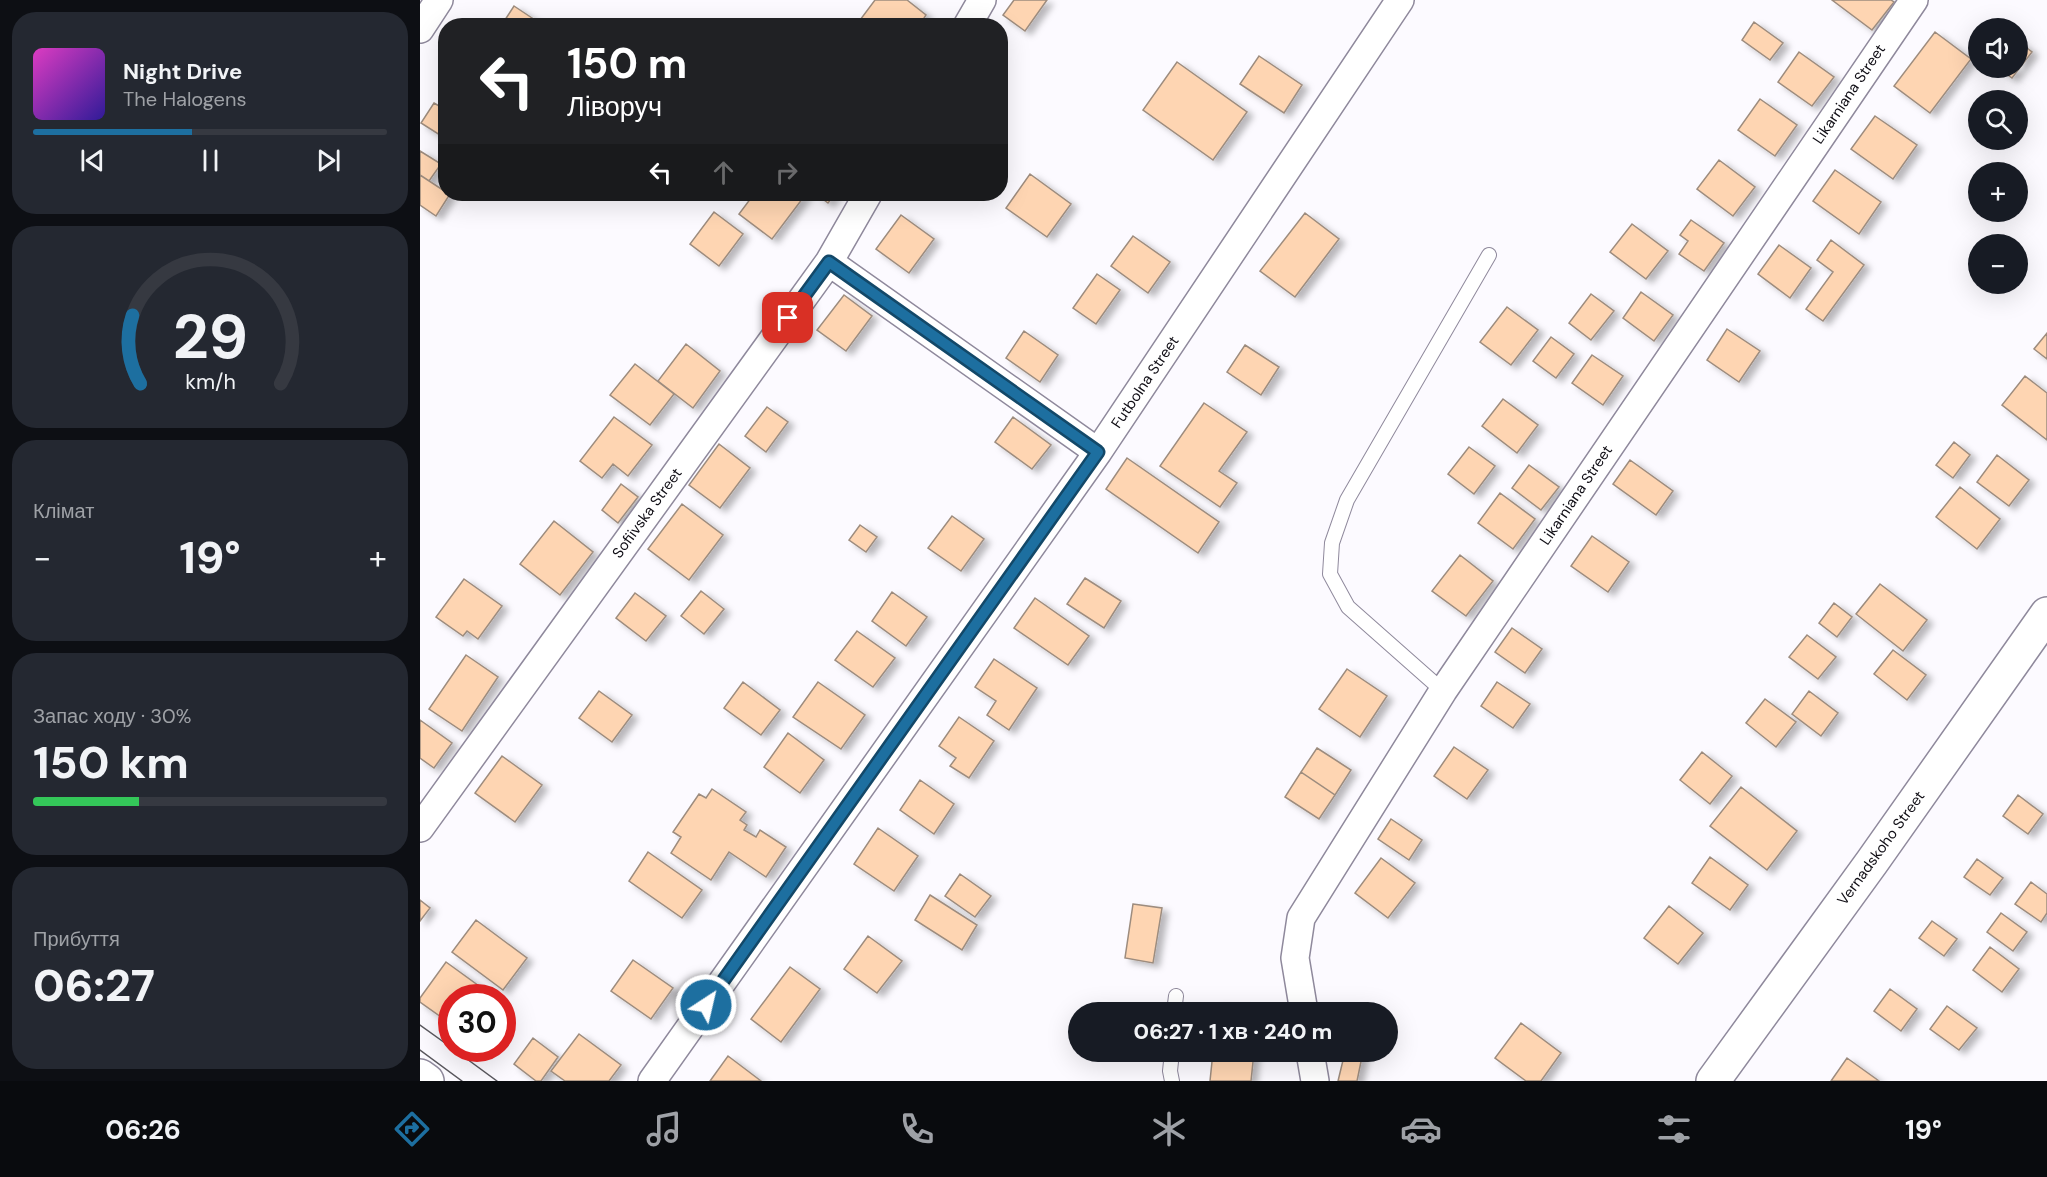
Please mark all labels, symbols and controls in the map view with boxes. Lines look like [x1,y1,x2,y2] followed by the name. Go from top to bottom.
[1968,18,2028,294] map controls
[1968,18,2028,78] button: sound
[567,36,687,91] text: 150 m
[1808,40,1890,148] street label: Likarniana Street
[468,42,546,120] icon: left
[123,57,242,86] text: Night Drive
[123,86,246,112] text: The Halogens
[567,89,662,124] text: Ліворуч
[1968,90,2028,150] button: search
[76,144,109,177] icon: previous
[194,144,227,177] icon: pause
[312,144,345,177] icon: next
[644,156,677,189] icon: left
[707,156,740,189] icon: ahead
[770,156,803,189] icon: right
[1968,162,2028,222] button: +
[1968,234,2028,294] button: −
[762,292,813,343] pin
[172,296,248,377] text: 29
[771,301,804,334] icon: arrive
[1107,332,1183,432] street label: Futbolna Street
[185,368,235,396] text: km/h
[1535,441,1617,549] street label: Likarniana Street
[608,464,687,562] street label: Sofiivska Street
[33,498,94,524] text: Клімат
[179,528,241,587] text: 19°
[33,536,51,579] text: −
[369,536,387,579] text: +
[33,703,191,729] text: Запас ходу · 30%
[33,733,189,792] text: 150 km
[1833,787,1929,909] street label: Vernadskoho Street
[33,926,120,952] text: Прибуття
[33,956,155,1015] text: 06:27
[674,973,738,1037] position arrow
[438,984,516,1062] speed limit sign: 30
[1134,1017,1332,1046] text: 06:27 · 1 хв · 240 m
[391,1108,433,1150] icon: directions
[643,1108,685,1150] icon: music
[896,1108,938,1150] icon: phone
[1148,1108,1190,1150] icon: climate
[1400,1108,1442,1150] icon: car
[1653,1108,1695,1150] icon: filters
[105,1112,181,1147] text: 06:26
[1905,1112,1942,1147] text: 19°

